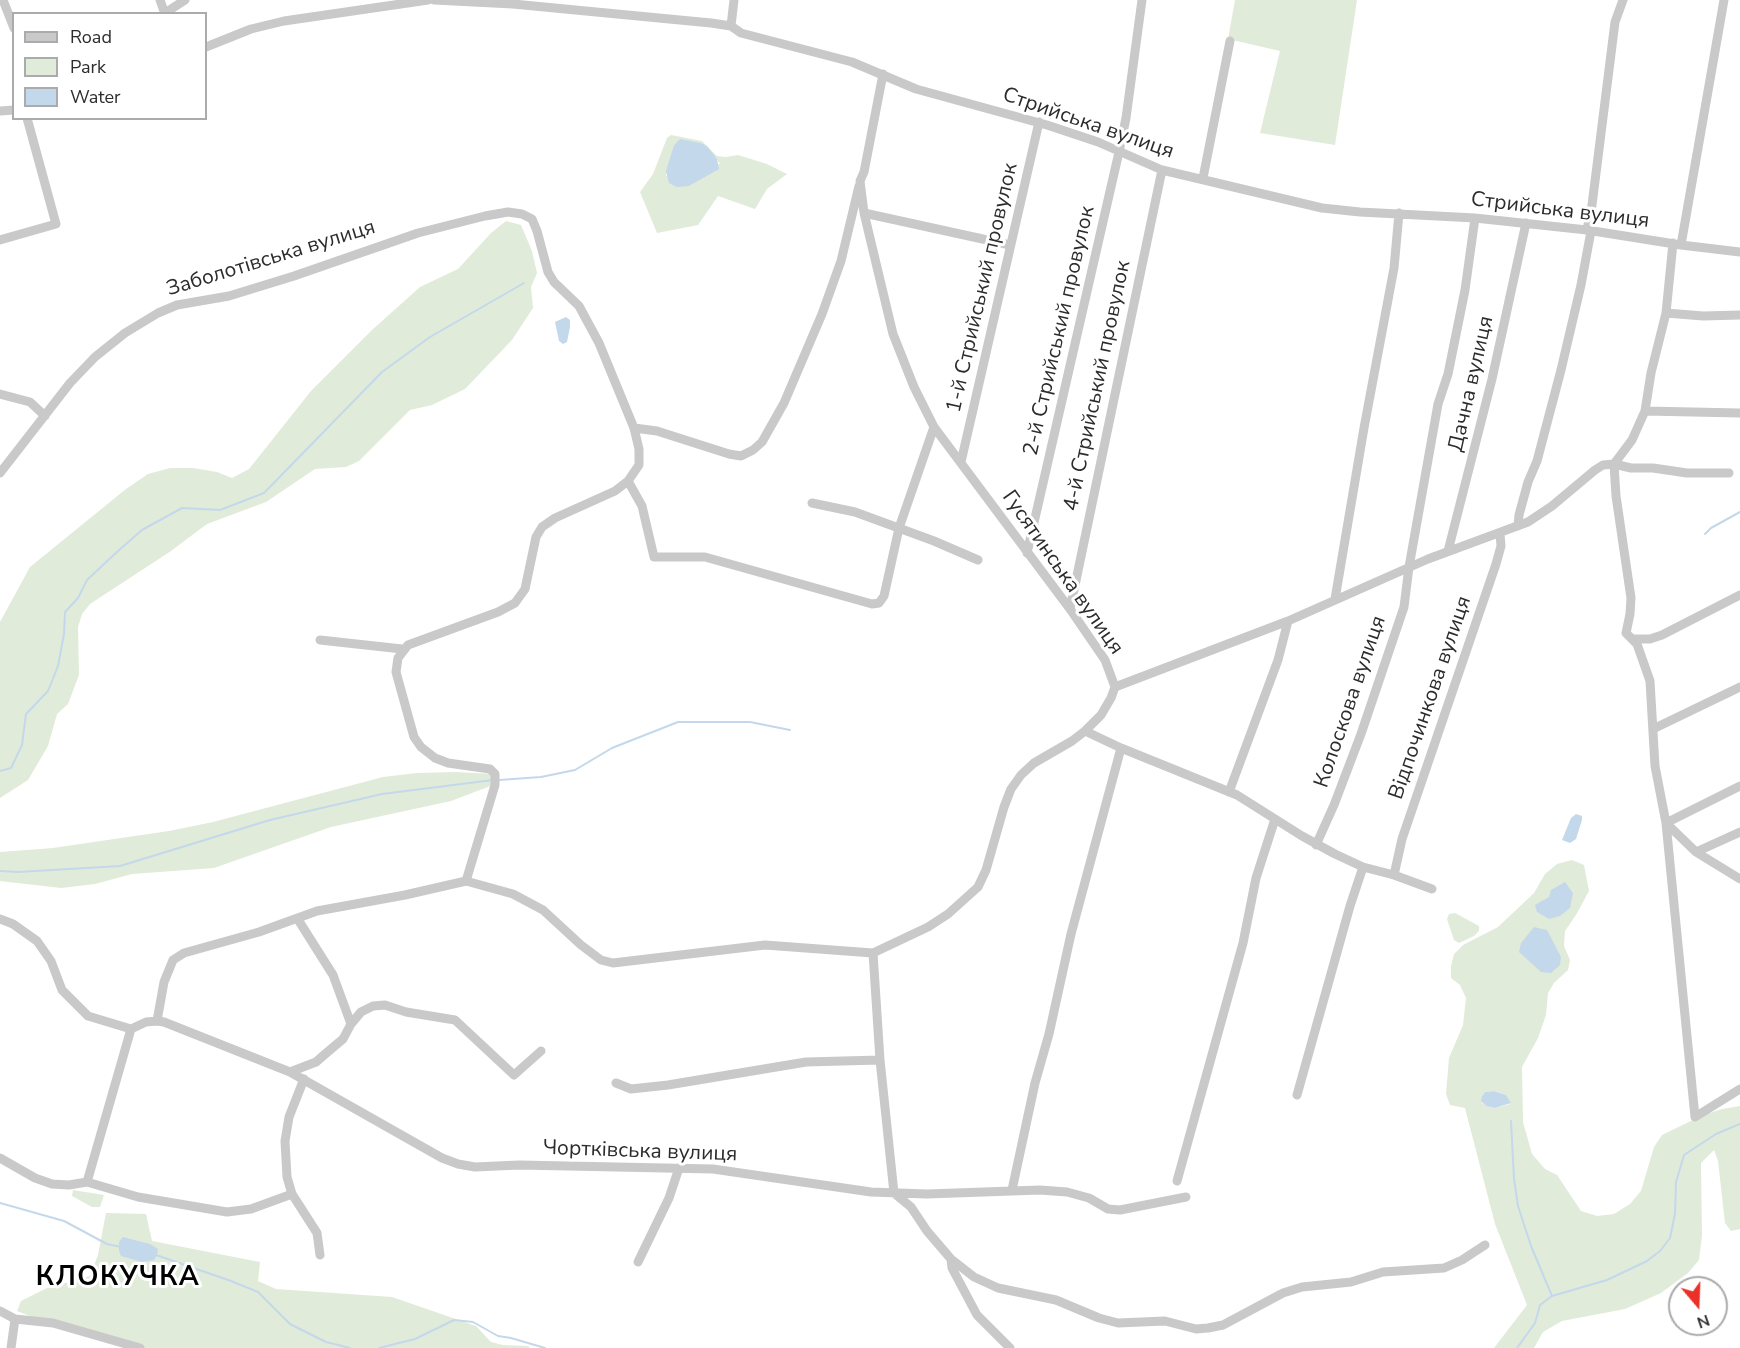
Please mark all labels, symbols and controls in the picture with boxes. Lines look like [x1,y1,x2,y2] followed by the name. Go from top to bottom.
[12,12,207,120] legend
[70,25,112,49] text: Road
[70,55,106,79] text: Park
[999,83,1177,165] street label: Стрийська вулиця
[70,85,121,109] text: Water
[942,161,1024,415] street label: 1-й Стрийський провулок
[1469,188,1651,234] street label: Стрийська вулиця
[1019,204,1101,458] street label: 2-й Стрийський провулок
[163,215,379,303] street label: Заболотівська вулиця
[1059,259,1137,513] street label: 4-й Стрийський провулок
[1444,314,1500,454] street label: Дачна вулиця
[996,486,1128,660] street label: Гусятинська вулиця
[1384,593,1478,803] street label: Відпочинкова вулиця
[1310,613,1392,791] street label: Колоскова вулиця
[542,1136,738,1168] street label: Чортківська вулиця
[36,1262,200,1294] district label: КЛОКУЧКА
[1668,1276,1728,1336] north arrow
[1694,1309,1712,1333] text: N

